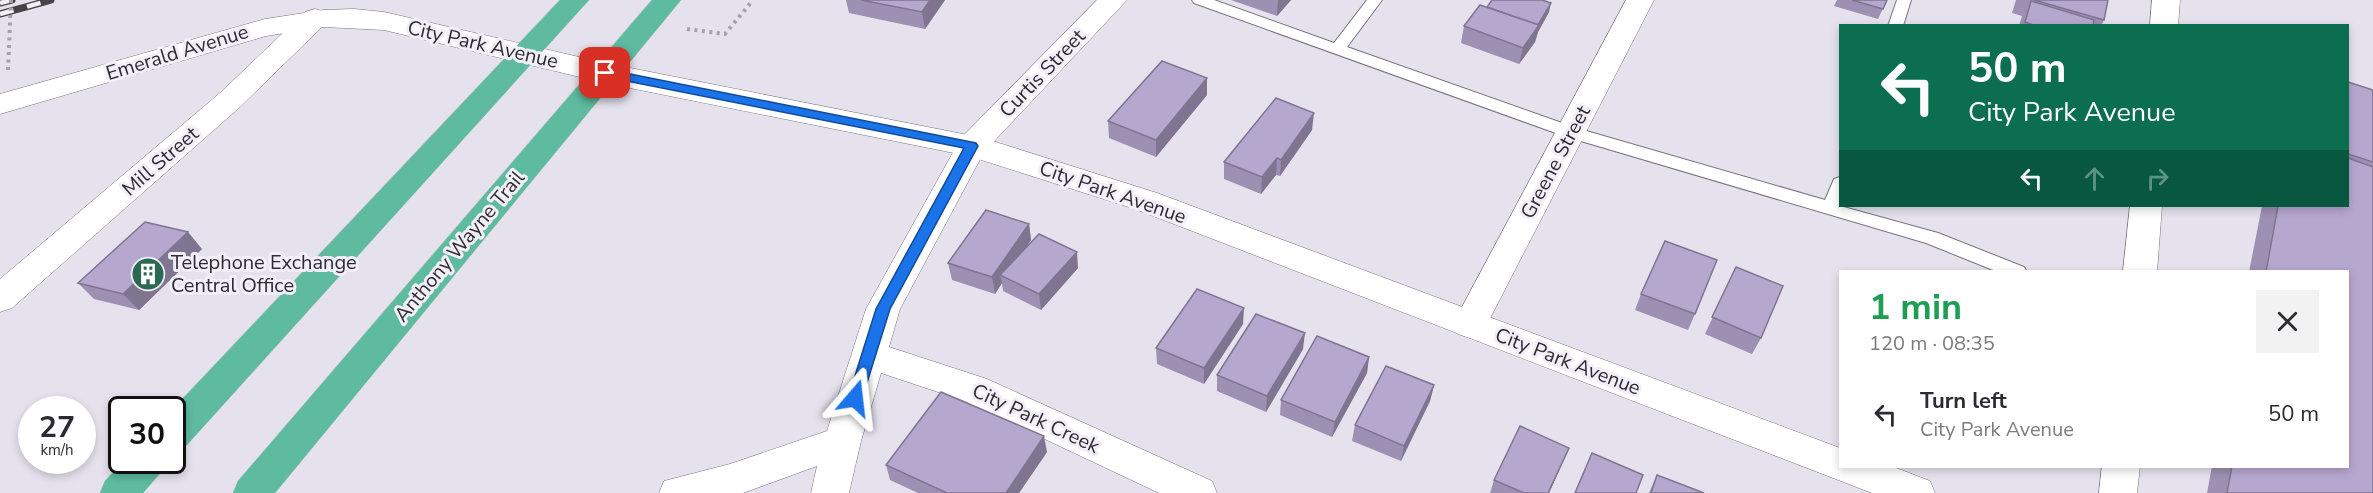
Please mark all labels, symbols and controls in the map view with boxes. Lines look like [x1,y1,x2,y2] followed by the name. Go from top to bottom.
[405,14,561,75] street label: City Park Avenue
[103,18,252,87] street label: Emerald Avenue
[993,23,1092,123] street label: Curtis Street
[1968,40,2067,97] text: 50 m
[579,47,630,98] pin
[1869,48,1947,126] icon: left
[588,56,621,89] icon: arrive
[1968,94,2176,131] text: City Park Avenue
[1514,100,1597,224] street label: Greene Street
[116,120,205,202] street label: Mill Street
[1036,155,1190,230] street label: City Park Avenue
[2015,162,2048,195] icon: left
[2078,162,2111,195] icon: ahead
[2141,162,2174,195] icon: right
[388,165,531,328] street label: Anthony Wayne Trail
[171,249,357,299] place label: Telephone Exchange Central Office
[130,256,166,292] building icon: Telephone Exchange Central Office
[1869,283,1962,332] text: 1 min
[2256,290,2319,353] button: close
[1491,321,1644,402] street label: City Park Avenue
[1869,330,1995,357] text: 120 m · 08:35
[823,366,887,430] position arrow
[968,377,1105,460] street label: City Park Creek
[1920,386,2007,416] text: Turn left
[108,396,186,474] speed limit sign: 30
[1869,398,1902,431] icon: left
[2268,399,2319,429] text: 50 m
[39,407,75,448] text: 27
[1920,416,2074,443] text: City Park Avenue
[40,440,74,460] text: km/h

